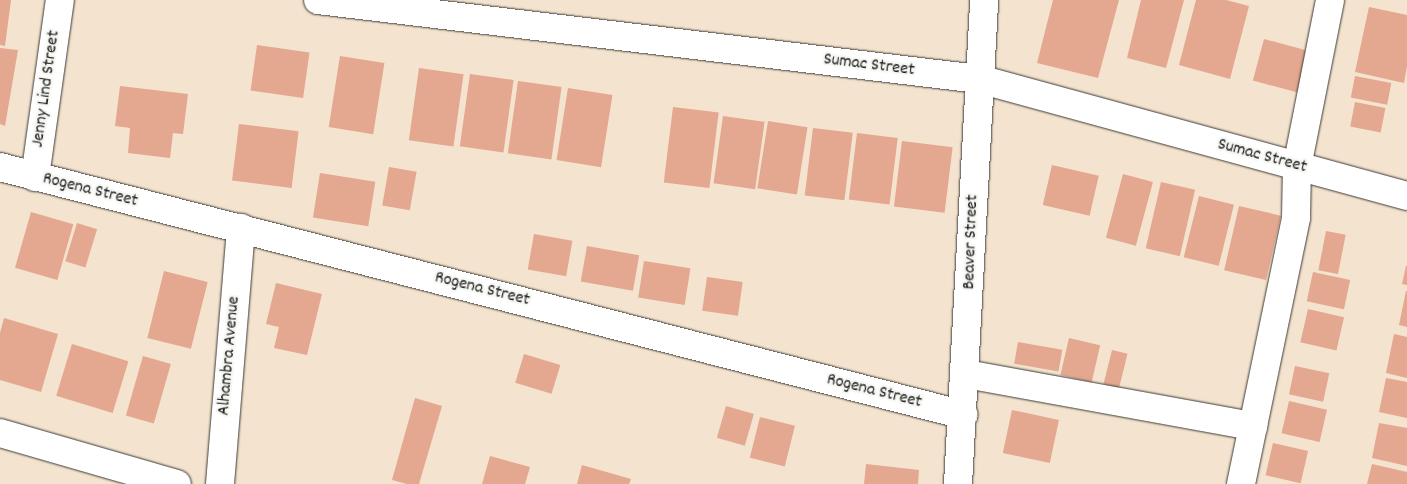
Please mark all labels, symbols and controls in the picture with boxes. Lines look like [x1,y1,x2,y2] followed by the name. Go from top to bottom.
[28,29,66,149] street label: Jenny Lind Street
[822,50,916,82] street label: Sumac Street
[1215,135,1309,179] street label: Sumac Street
[40,169,140,213] street label: Rogena Street
[960,194,984,290] street label: Beaver Street
[432,268,532,312] street label: Rogena Street
[214,296,246,416] street label: Alhambra Avenue
[824,370,924,414] street label: Rogena Street

